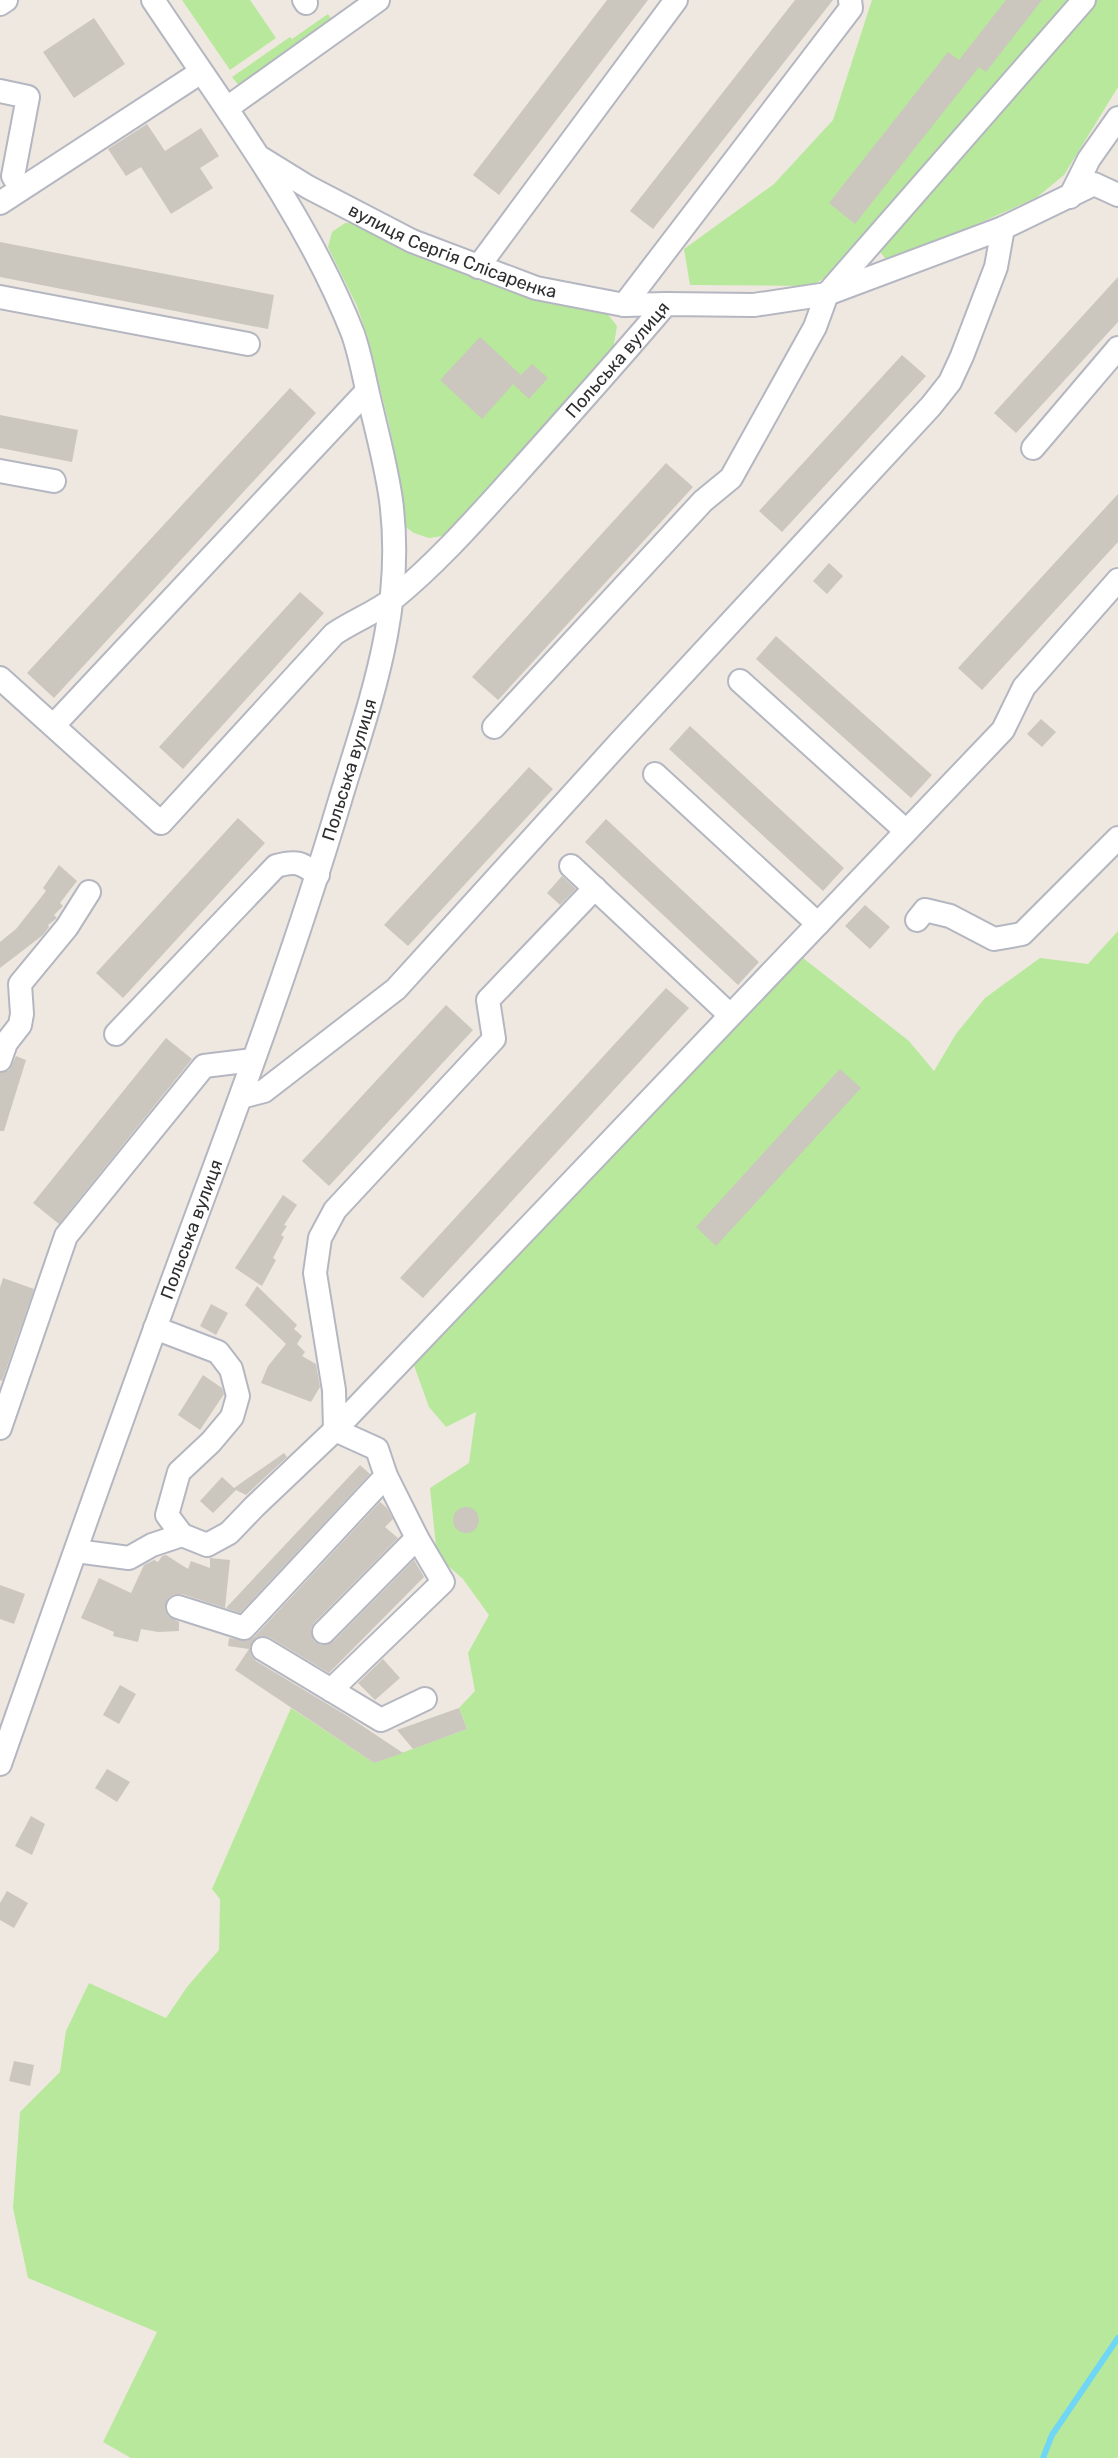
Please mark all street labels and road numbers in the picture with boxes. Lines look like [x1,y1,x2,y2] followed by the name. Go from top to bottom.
[345,199,558,303] street label: вулиця Сергія Слісаренка
[561,297,674,422] street label: Польська вулиця
[317,696,381,843] street label: Польська вулиця
[156,1156,227,1302] street label: Польська вулиця

